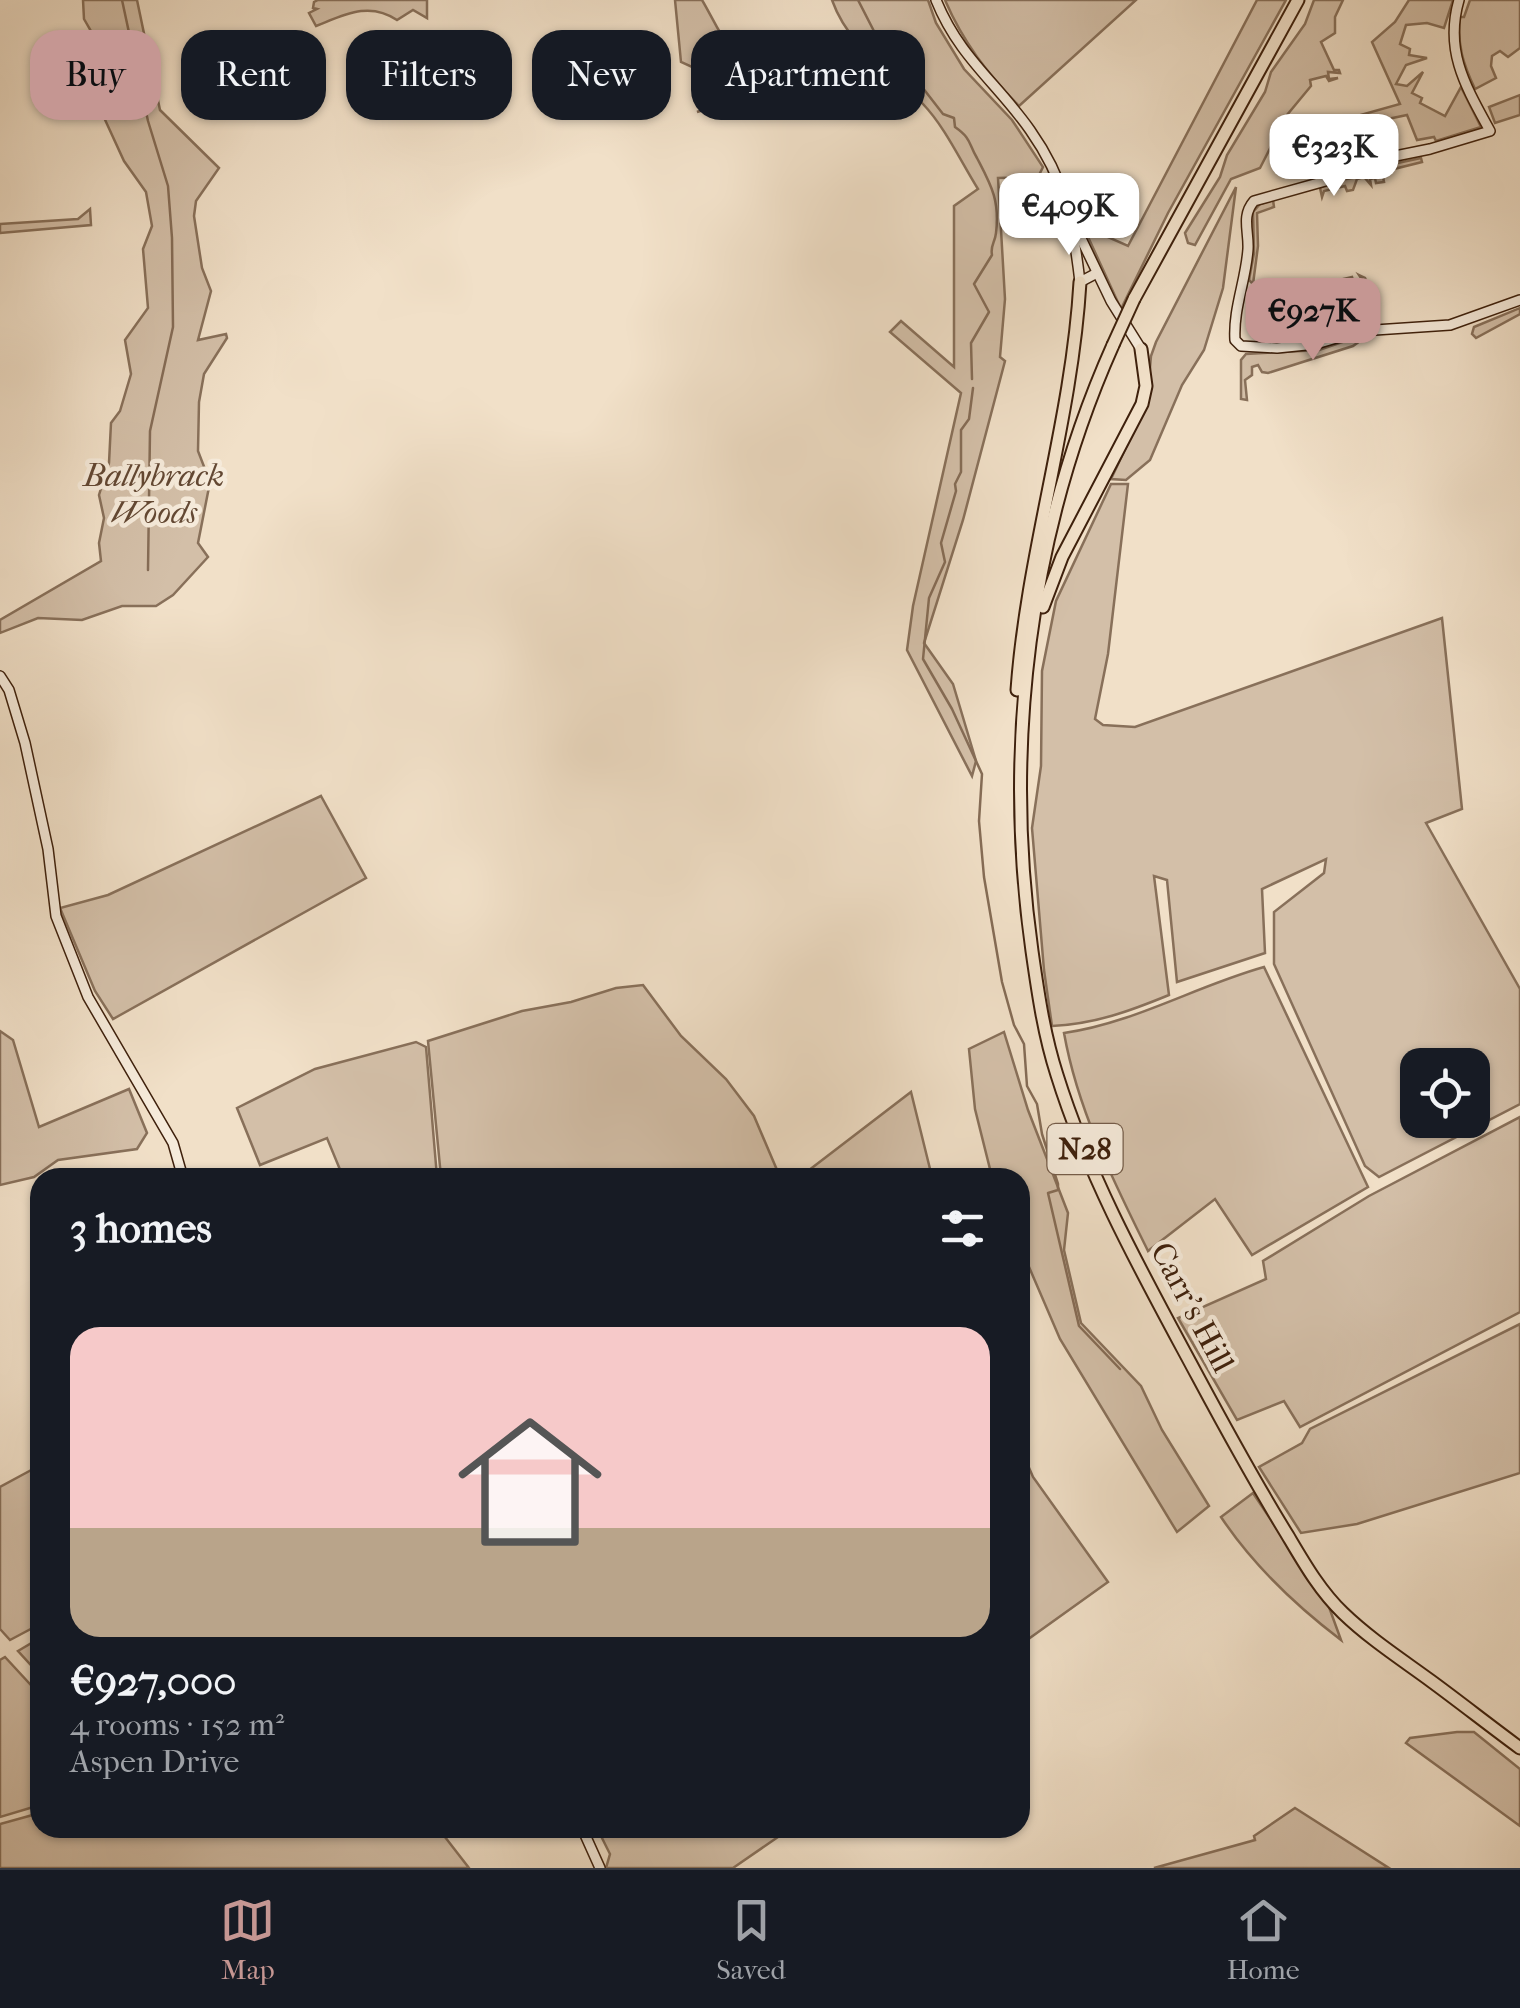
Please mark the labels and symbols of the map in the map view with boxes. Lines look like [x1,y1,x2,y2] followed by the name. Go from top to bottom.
[1264,114,1404,199] pin: €323K
[999,173,1139,258] pin: €409K
[1243,278,1383,363] pin: €927K
[82,457,224,531] park label: Ballybrack Woods
[1048,1124,1122,1174] road number: N28
[1143,1236,1242,1378] street label: Carr's Hill

